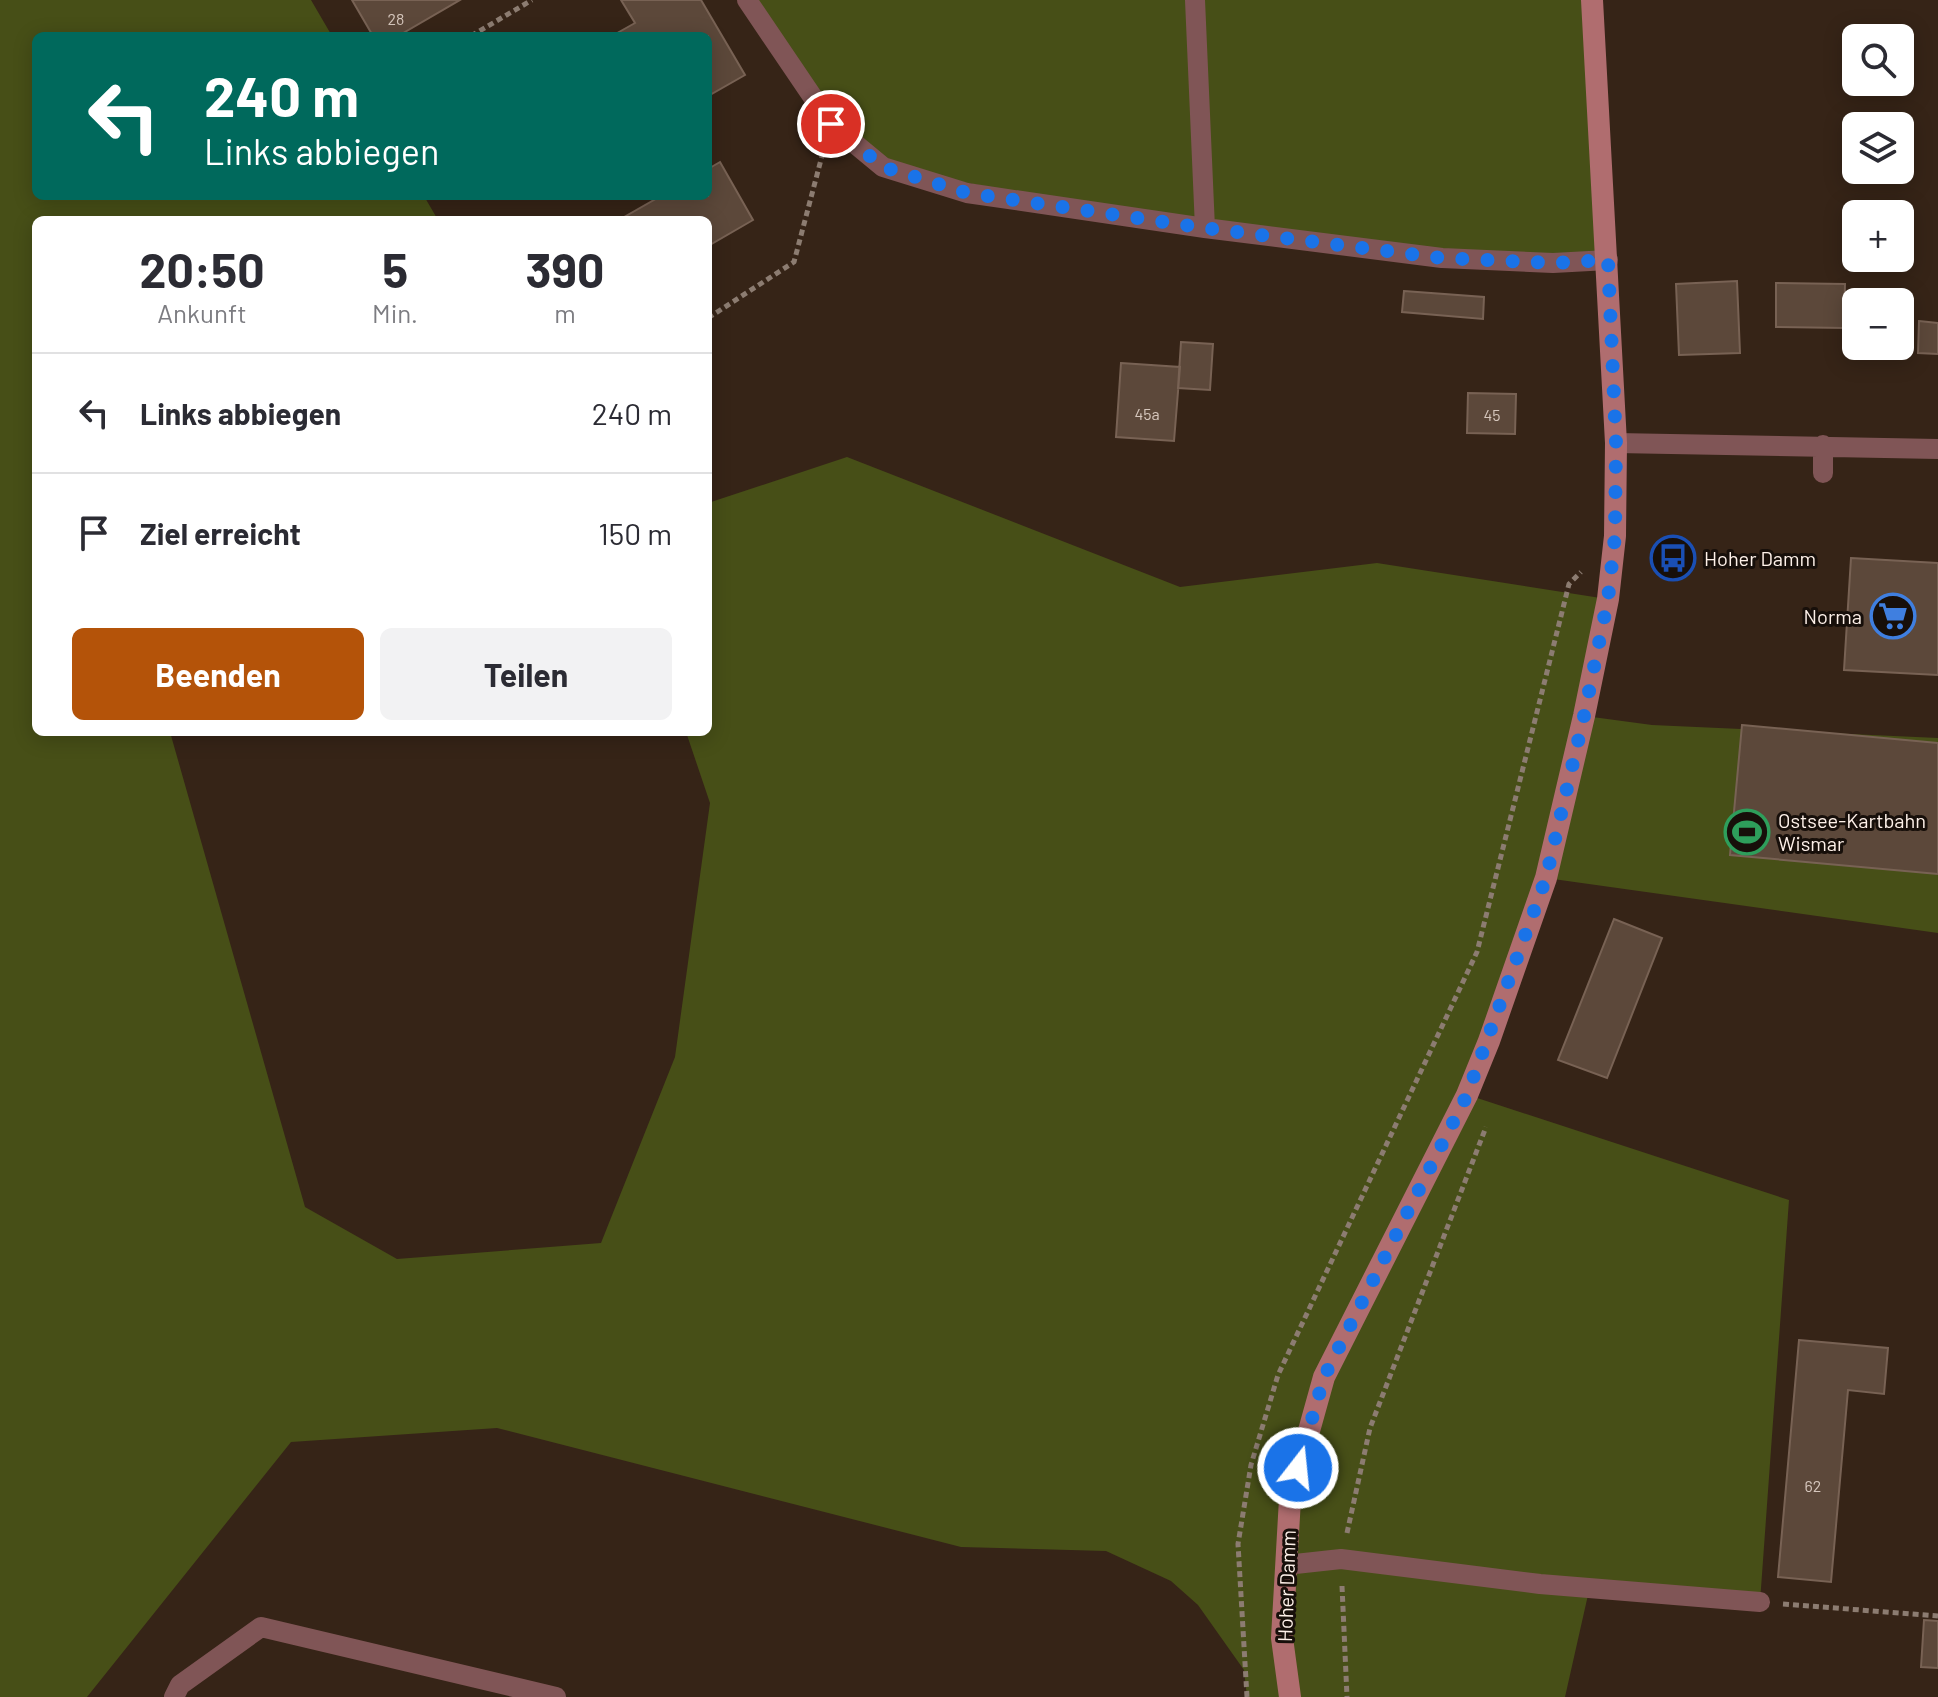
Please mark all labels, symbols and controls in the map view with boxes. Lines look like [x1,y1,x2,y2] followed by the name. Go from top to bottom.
[388,9,404,28] house number: 28
[1842,24,1914,360] map controls
[1842,24,1914,96] button: search
[204,61,359,128] text: 240 m
[72,64,176,168] icon: left
[797,90,865,158] pin
[809,102,853,146] icon: arrive
[1842,112,1914,184] button: layers
[204,129,439,172] text: Links abbiegen
[1842,200,1914,272] button: +
[140,240,265,298] text: 20:50
[382,240,408,298] text: 5
[526,240,604,298] text: 390
[1842,288,1914,360] button: −
[157,297,247,328] text: Ankunft
[372,297,418,328] text: Min.
[554,297,576,328] text: m
[72,391,116,435] icon: left
[140,395,341,431] text: Links abbiegen
[592,395,672,431] text: 240 m
[1134,404,1160,423] house number: 45a
[1483,405,1501,424] house number: 45
[72,511,116,555] icon: arrive
[140,515,301,551] text: Ziel erreicht
[598,515,672,551] text: 150 m
[1649,534,1697,582] bus stop icon: Hoher Damm
[1704,546,1816,570] place label: Hoher Damm
[1869,592,1917,640] supermarket icon: Norma
[1804,604,1862,628] place label: Norma
[72,628,364,720] button: Beenden
[380,628,672,720] button: Teilen
[1723,808,1771,856] sports icon: Ostsee-Kartbahn Wismar
[1778,808,1926,855] place label: Ostsee-Kartbahn Wismar
[1256,1426,1340,1510] position arrow
[1805,1476,1821,1495] house number: 62
[1272,1530,1300,1642] street label: Hoher Damm

